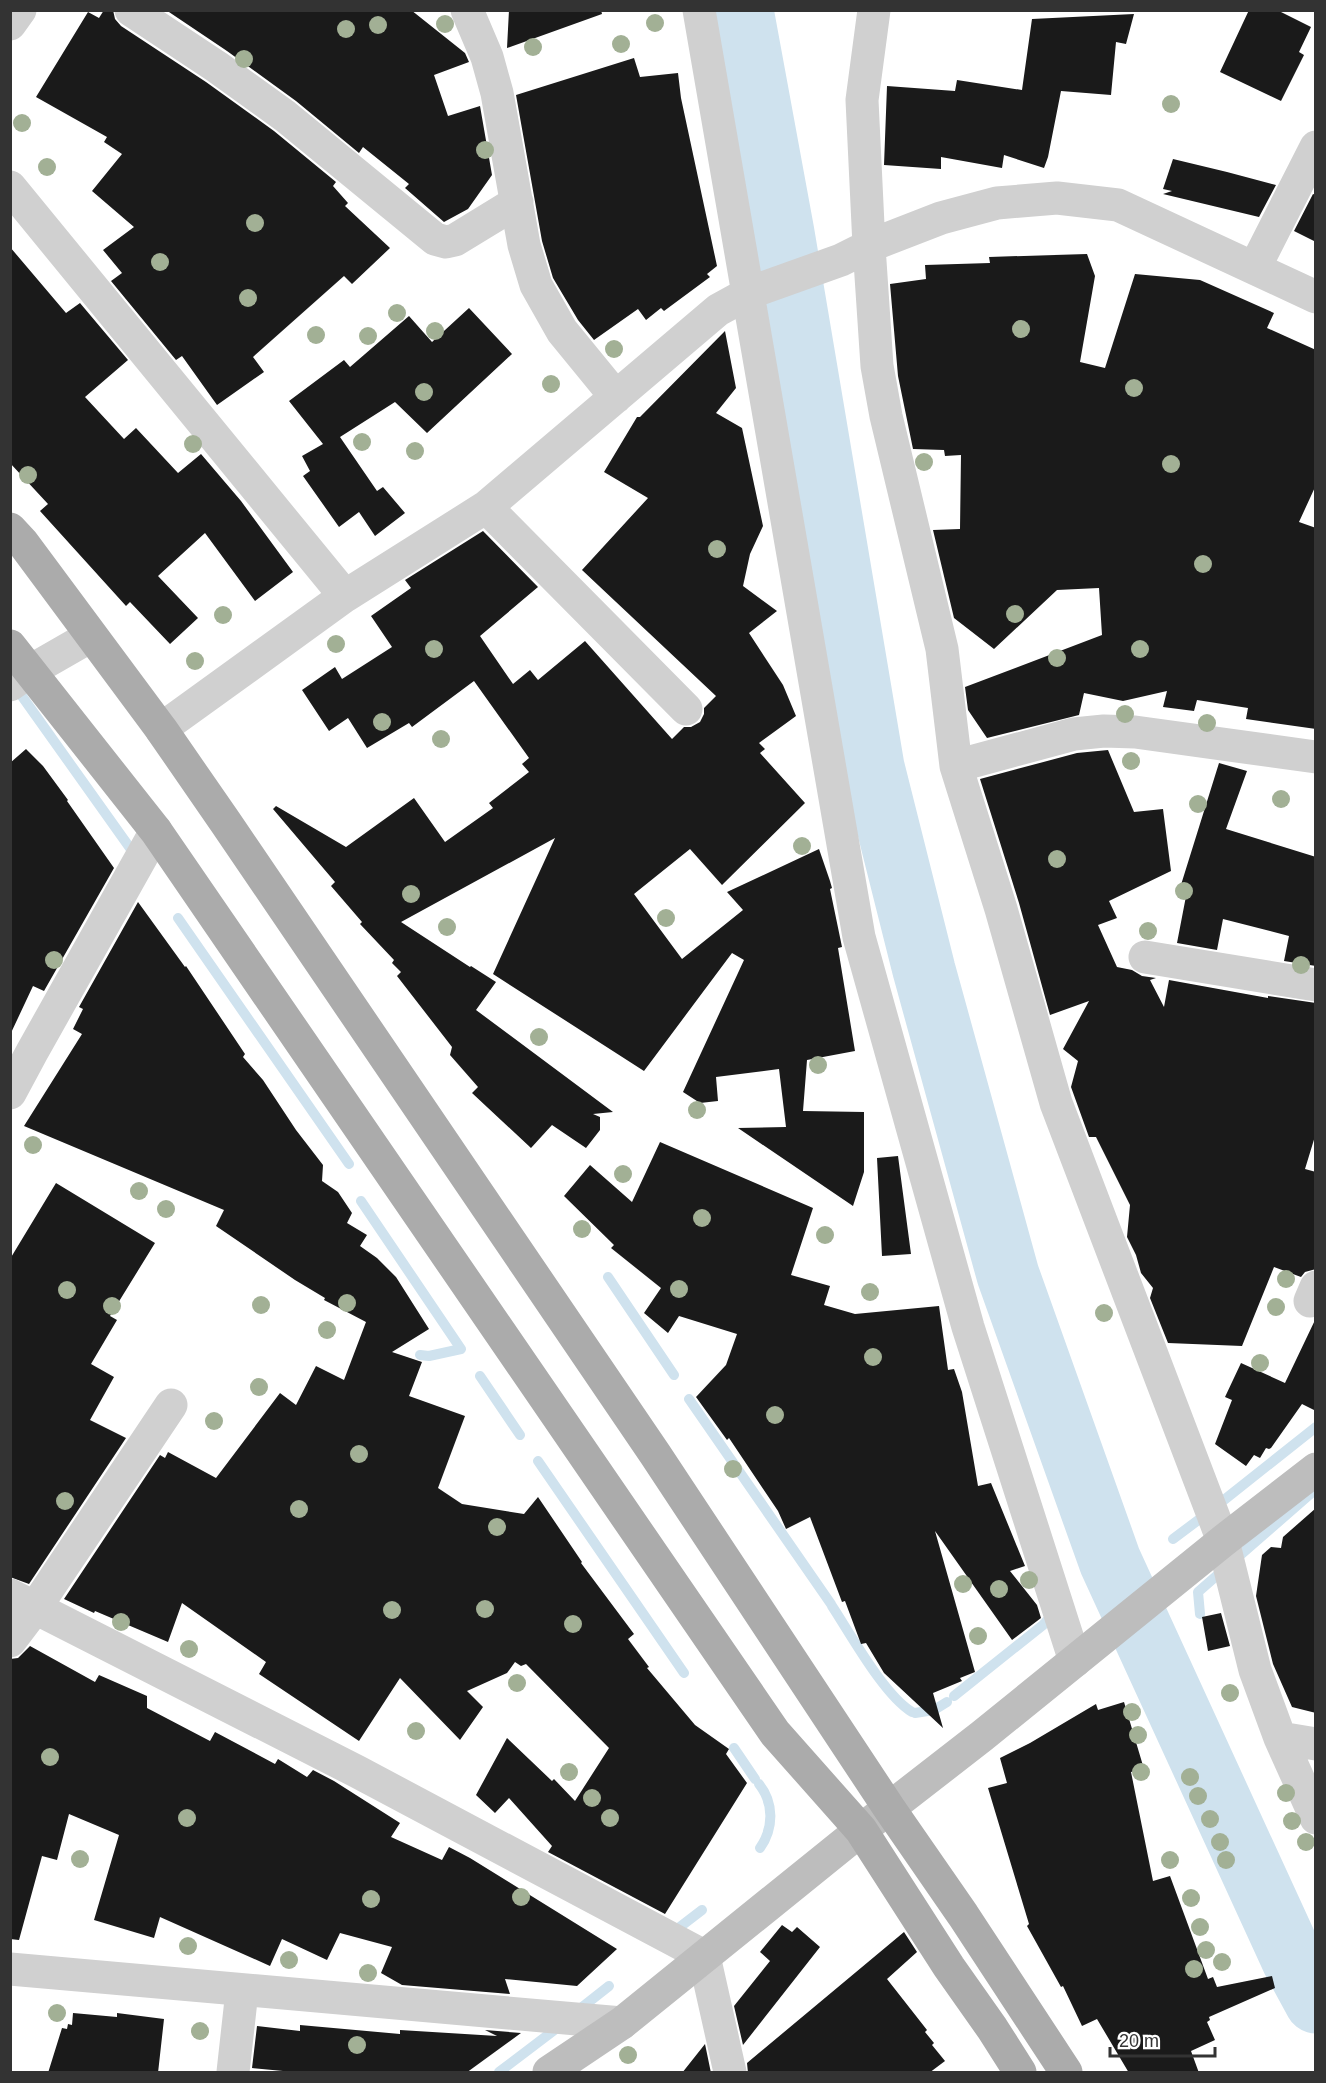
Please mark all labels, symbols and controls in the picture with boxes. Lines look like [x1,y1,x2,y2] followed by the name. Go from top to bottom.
[1110,2020,1215,2058] scale bar
[1119,2031,1159,2051] text: 20 m

